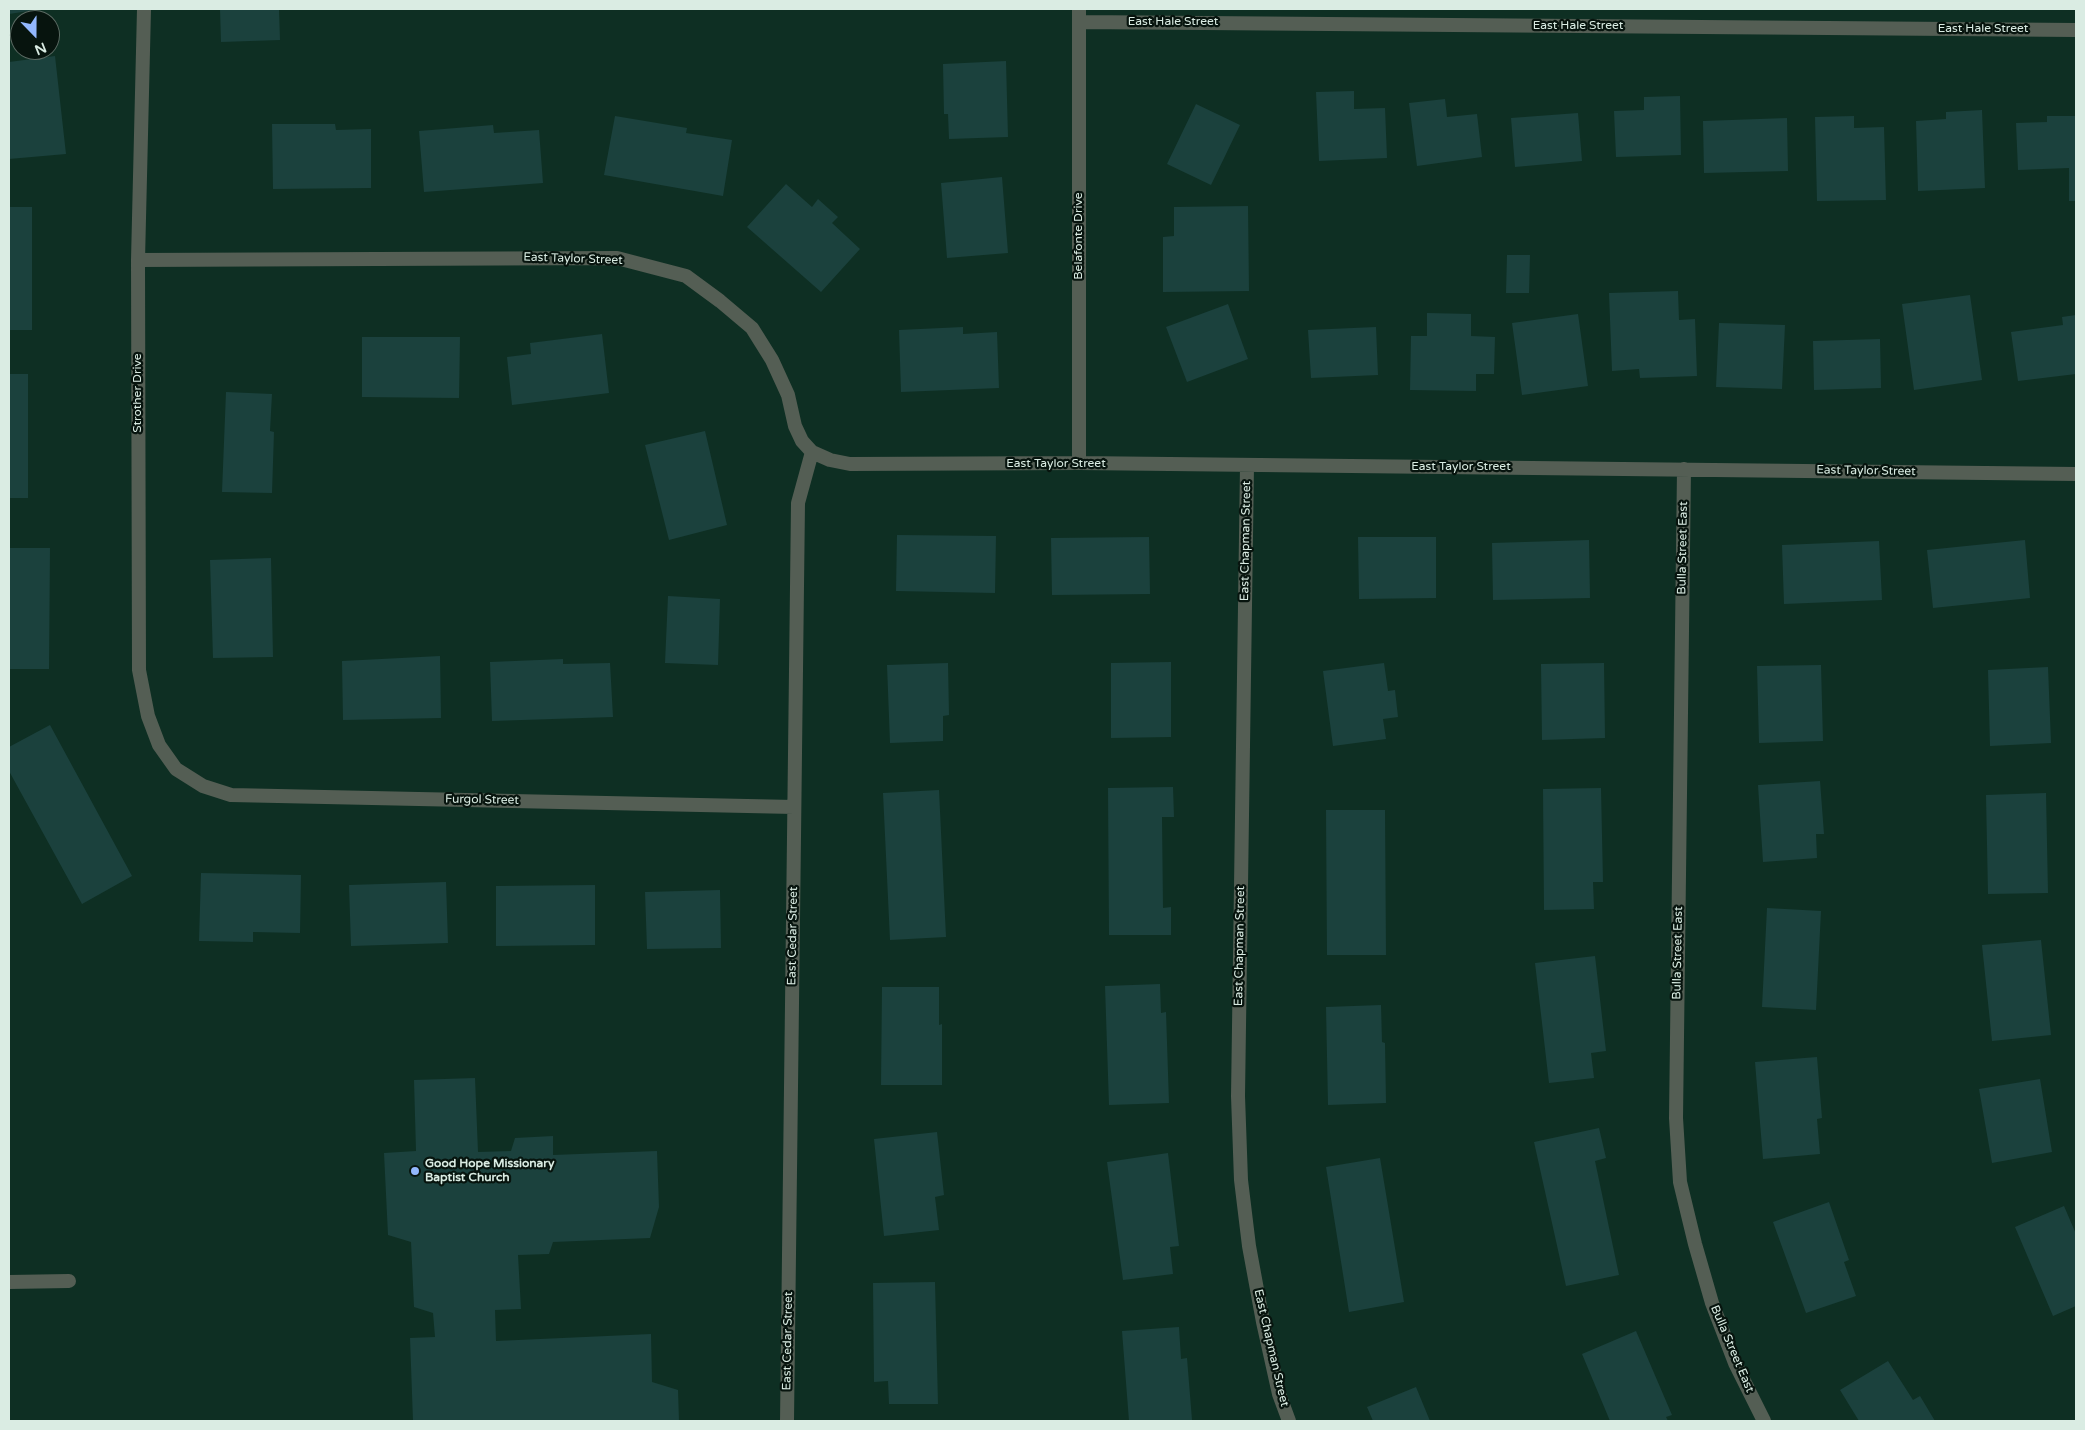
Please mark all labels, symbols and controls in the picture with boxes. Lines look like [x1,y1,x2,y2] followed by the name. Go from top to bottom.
[10,10,60,60] north arrow
[1128,15,1218,29] street label: East Hale Street
[1533,19,1623,33] street label: East Hale Street
[1938,22,2028,36] street label: East Hale Street
[32,38,49,58] text: N
[1072,192,1086,280] street label: Belafonte Drive
[523,250,623,268] street label: East Taylor Street
[131,353,145,433] street label: Strother Drive
[1006,457,1106,471] street label: East Taylor Street
[1411,460,1511,474] street label: East Taylor Street
[1816,463,1916,479] street label: East Taylor Street
[1238,481,1254,601] street label: East Chapman Street
[1675,501,1691,595] street label: Bulla Street East
[445,792,519,808] street label: Furgol Street
[785,886,801,986] street label: East Cedar Street
[1232,886,1248,1006] street label: East Chapman Street
[1670,906,1686,1000] street label: Bulla Street East
[425,1157,554,1185] place label: Good Hope Missionary Baptist Church
[409,1165,421,1177] marker: Good Hope Missionary Baptist Church
[1250,1288,1292,1408] street label: East Chapman Street
[780,1291,796,1391] street label: East Cedar Street
[1707,1303,1757,1395] street label: Bulla Street East

